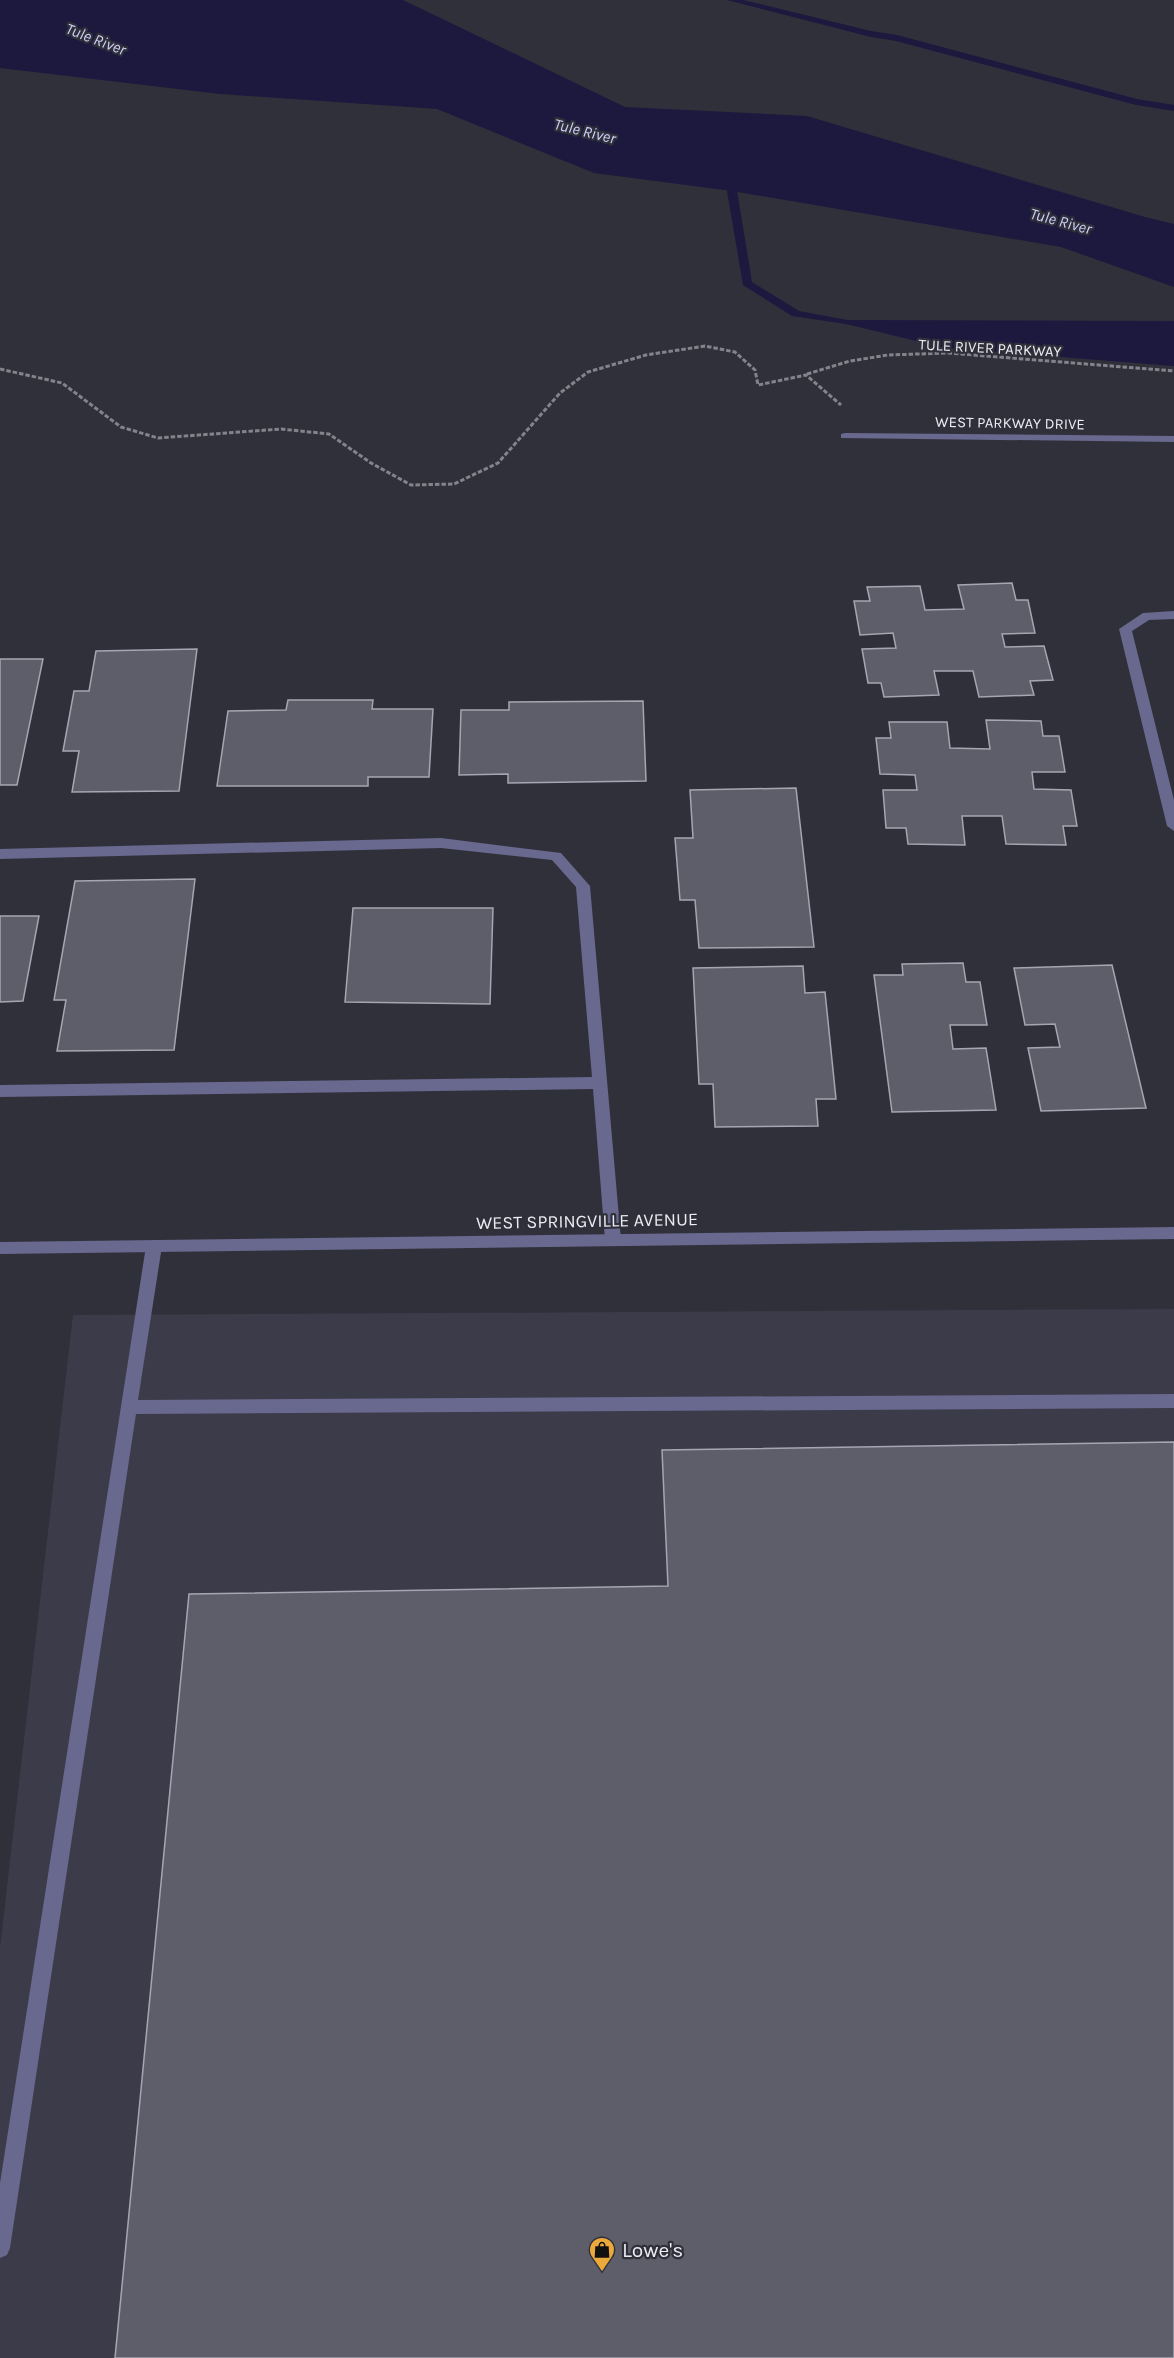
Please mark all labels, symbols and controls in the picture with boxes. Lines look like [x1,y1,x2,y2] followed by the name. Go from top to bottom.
[63,19,129,59] water label: Tule River
[552,114,618,148] water label: Tule River
[1028,204,1094,238] water label: Tule River
[918,335,1063,361] street label: TULE RIVER PARKWAY
[935,413,1085,433] street label: WEST PARKWAY DRIVE
[476,1208,698,1234] street label: WEST SPRINGVILLE AVENUE
[587,2235,617,2273] shop icon: Lowe's
[622,2238,683,2262] place label: Lowe's

